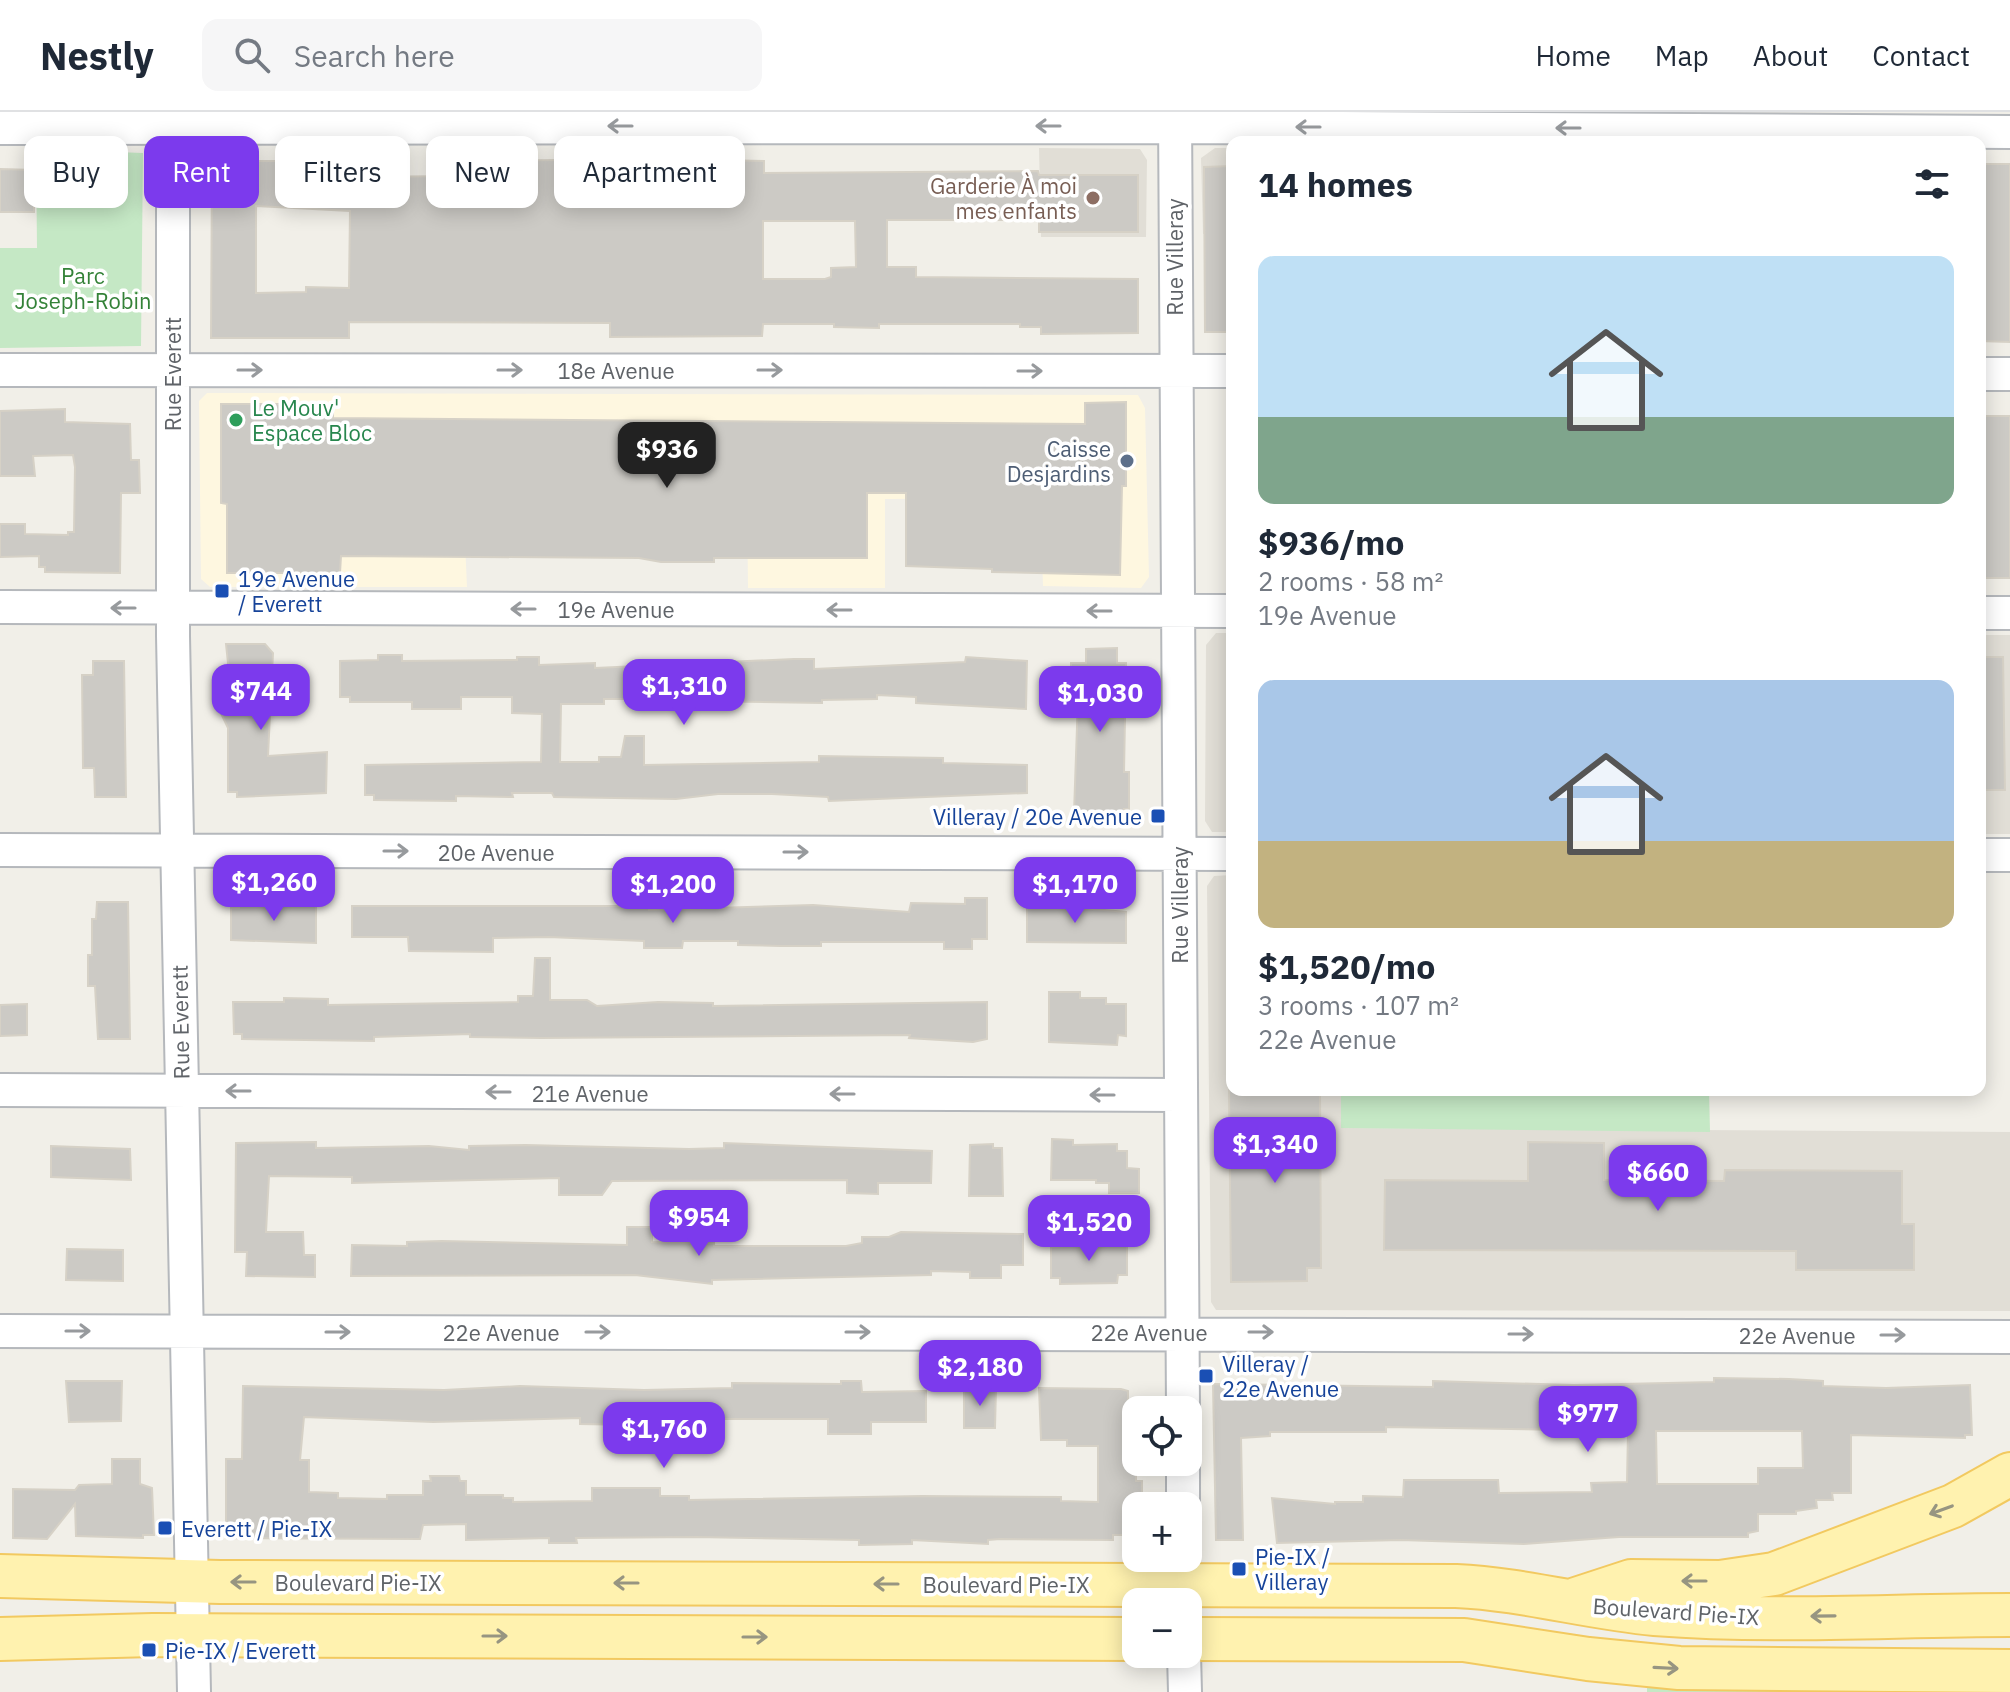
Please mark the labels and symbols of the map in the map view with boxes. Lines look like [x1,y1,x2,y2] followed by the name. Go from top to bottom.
[607,118,634,134] one-way arrow
[1035,118,1062,134] one-way arrow
[1295,119,1322,135] one-way arrow
[1555,120,1582,136] one-way arrow
[930,171,1077,225] place label: Garderie À moi mes enfants
[1084,189,1102,207] marker: Garderie À moi mes enfants
[1160,198,1189,316] street label: Rue Villeray
[14,261,152,315] park label: Parc Joseph-Robin
[158,317,187,431] street label: Rue Everett
[557,356,675,385] street label: 18e Avenue
[236,362,263,378] one-way arrow
[496,362,523,378] one-way arrow
[756,362,783,378] one-way arrow
[1016,363,1043,379] one-way arrow
[252,393,372,447] place label: Le Mouv' Espace Bloc
[227,411,245,429] marker: Le Mouv' Espace Bloc
[620,422,714,490] pin: $936
[1007,434,1111,488] place label: Caisse Desjardins
[1118,452,1136,470] marker: Caisse Desjardins
[238,564,355,618] place label: 19e Avenue / Everett
[213,582,231,600] marker: 19e Avenue / Everett
[557,595,675,624] street label: 19e Avenue
[110,600,137,616] one-way arrow
[510,601,537,617] one-way arrow
[826,602,853,618] one-way arrow
[1086,603,1113,619] one-way arrow
[619,659,749,727] pin: $1,310
[214,664,308,732] pin: $744
[1035,666,1165,734] pin: $1,030
[933,802,1142,831] place label: Villeray / 20e Avenue
[1149,807,1167,825] marker: Villeray / 20e Avenue
[437,838,555,867] street label: 20e Avenue
[382,843,409,859] one-way arrow
[782,844,809,860] one-way arrow
[1165,846,1194,964] street label: Rue Villeray
[209,855,339,923] pin: $1,260
[608,857,738,925] pin: $1,200
[1010,857,1140,925] pin: $1,170
[165,964,195,1080] street label: Rue Everett
[531,1079,649,1108] street label: 21e Avenue
[225,1083,252,1099] one-way arrow
[485,1084,512,1100] one-way arrow
[829,1086,856,1102] one-way arrow
[1089,1087,1116,1103] one-way arrow
[1210,1117,1340,1185] pin: $1,340
[1611,1145,1705,1213] pin: $660
[652,1190,746,1258] pin: $954
[1024,1195,1154,1263] pin: $1,520
[442,1318,560,1347] street label: 22e Avenue
[1090,1318,1208,1347] street label: 22e Avenue
[1738,1321,1856,1350] street label: 22e Avenue
[64,1323,91,1339] one-way arrow
[324,1324,351,1340] one-way arrow
[584,1324,611,1340] one-way arrow
[844,1324,871,1340] one-way arrow
[1247,1324,1274,1340] one-way arrow
[1507,1326,1534,1342] one-way arrow
[1879,1327,1906,1343] one-way arrow
[915,1340,1045,1408] pin: $2,180
[1222,1349,1339,1403] place label: Villeray / 22e Avenue
[1197,1367,1215,1385] marker: Villeray / 22e Avenue
[1541,1386,1635,1454] pin: $977
[599,1402,729,1470] pin: $1,760
[1929,1503,1954,1518] one-way arrow
[181,1514,332,1543] place label: Everett / Pie-IX
[156,1519,174,1537] marker: Everett / Pie-IX
[1255,1542,1330,1596] place label: Pie-IX / Villeray
[1230,1560,1248,1578] marker: Pie-IX / Villeray
[275,1568,441,1597] street label: Boulevard Pie-IX
[923,1570,1089,1599] street label: Boulevard Pie-IX
[1681,1573,1708,1589] one-way arrow
[230,1574,257,1590] one-way arrow
[613,1575,640,1591] one-way arrow
[873,1576,900,1592] one-way arrow
[1592,1591,1760,1631] street label: Boulevard Pie-IX
[1810,1608,1837,1624] one-way arrow
[481,1628,508,1644] one-way arrow
[741,1629,768,1645] one-way arrow
[165,1636,316,1665] place label: Pie-IX / Everett
[140,1641,158,1659] marker: Pie-IX / Everett
[1652,1660,1679,1675] one-way arrow

